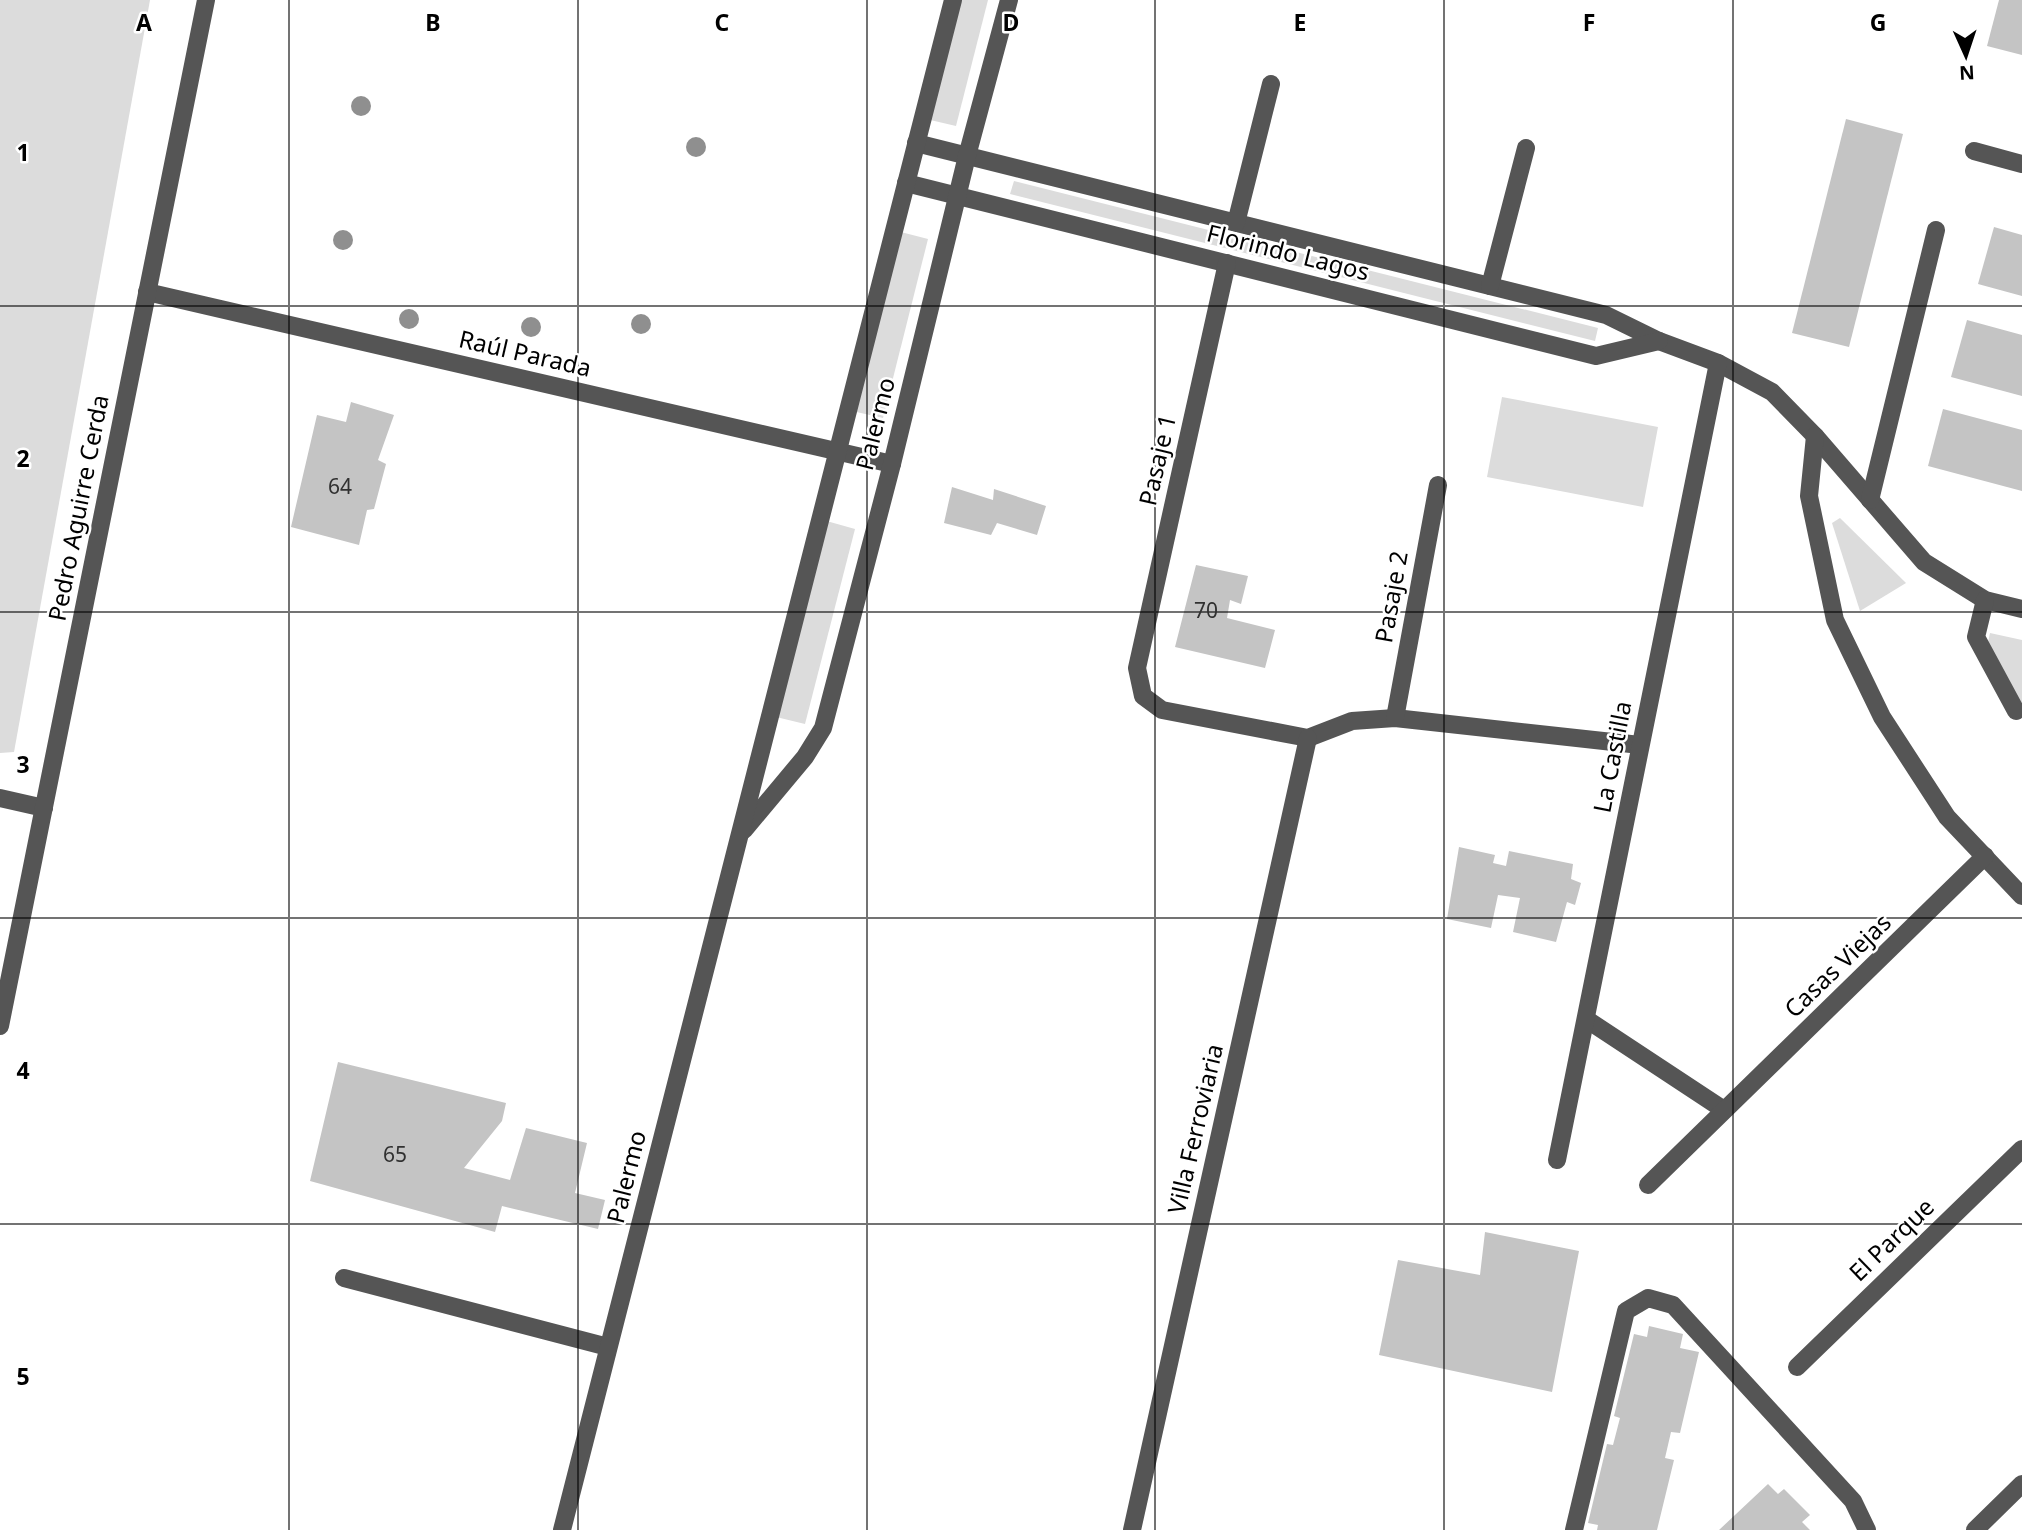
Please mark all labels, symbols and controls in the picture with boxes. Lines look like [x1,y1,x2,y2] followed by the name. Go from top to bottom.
[136,6,152,38] text: A
[425,6,441,38] text: B
[715,6,730,38] text: C
[1003,6,1019,38] text: D
[1294,6,1306,38] text: E
[1583,6,1595,38] text: F
[1870,6,1886,38] text: G
[1931,21,2001,91] north arrow
[1958,60,1975,86] text: N
[16,136,30,168] text: 1
[1204,215,1373,288] street label: Florindo Lagos
[456,321,595,384] street label: Raúl Parada
[847,374,902,474] street label: Palermo
[39,392,116,624] street label: Pedro Aguirre Cerda
[1130,411,1183,509] street label: Pasaje 1
[16,442,30,474] text: 2
[328,472,352,500] house number: 64
[1366,548,1415,645] street label: Pasaje 2
[1194,596,1218,624] house number: 70
[1585,698,1639,815] street label: La Castilla
[16,748,30,780] text: 3
[1776,906,1898,1024] street label: Casas Viejas
[1159,1040,1230,1217] street label: Villa Ferroviaria
[16,1054,30,1086] text: 4
[598,1127,653,1227] street label: Palermo
[383,1140,407,1168] house number: 65
[1841,1190,1941,1288] street label: El Parque
[16,1360,30,1392] text: 5

